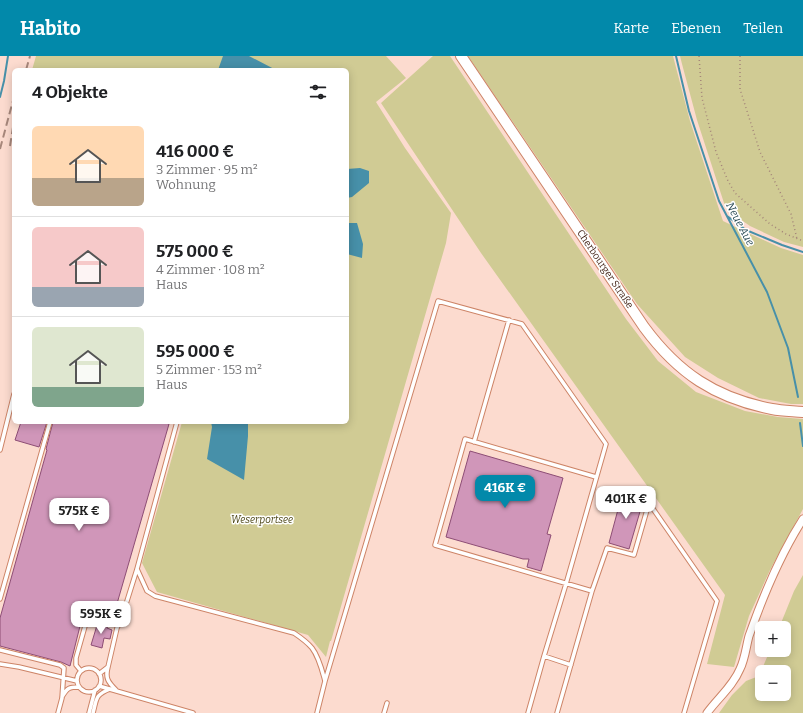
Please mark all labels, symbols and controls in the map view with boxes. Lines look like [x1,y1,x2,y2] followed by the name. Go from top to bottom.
[20,17,81,40] text: Habito
[614,20,649,37] text: Karte
[671,20,721,37] text: Ebenen
[743,20,783,37] text: Teilen
[307,81,329,103] icon: filters
[32,82,108,103] text: 4 Objekte
[156,141,234,162] text: 416 000 €
[64,142,112,190] icon: home
[156,162,258,177] text: 3 Zimmer · 95 m²
[156,177,216,192] text: Wohnung
[723,200,757,248] water label: Neue Aue
[574,227,636,311] street label: Cherbourger Straße
[156,241,234,262] text: 575 000 €
[64,243,112,291] icon: home
[156,262,265,277] text: 4 Zimmer · 108 m²
[156,277,188,292] text: Haus
[156,341,235,362] text: 595 000 €
[64,343,112,391] icon: home
[156,362,262,377] text: 5 Zimmer · 153 m²
[156,377,188,392] text: Haus
[472,475,538,509] pin: 416K €
[484,480,526,495] text: 416K €
[593,486,659,520] pin: 401K €
[605,491,647,506] text: 401K €
[46,498,112,532] pin: 575K €
[58,503,100,518] text: 575K €
[231,514,293,526] park label: Weserportsee
[68,601,134,635] pin: 595K €
[80,606,122,621] text: 595K €
[755,621,791,701] map controls
[755,621,791,657] button: +
[755,665,791,701] button: −

